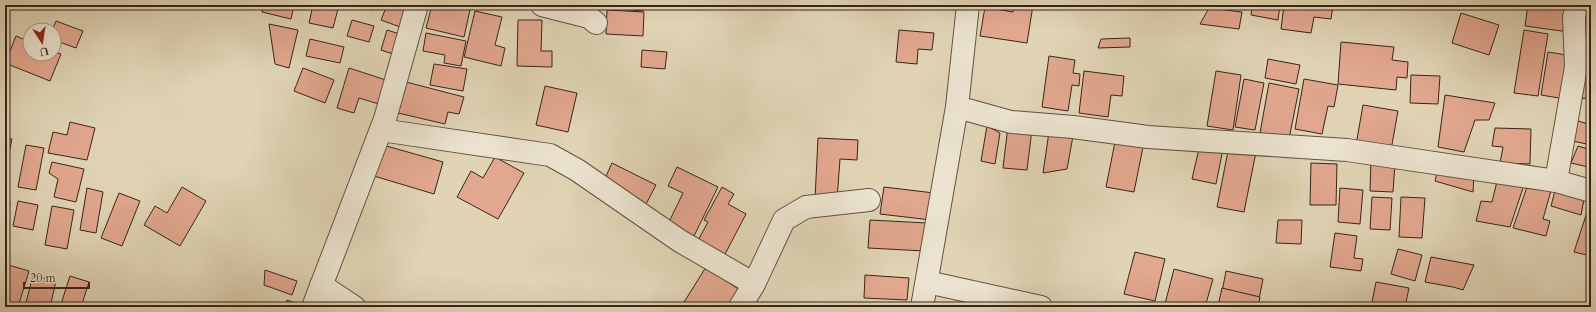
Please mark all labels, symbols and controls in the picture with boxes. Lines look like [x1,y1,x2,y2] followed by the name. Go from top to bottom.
[22,22,62,62] north arrow
[38,43,50,60] text: U
[24,264,89,290] scale bar
[30,270,57,286] text: 20 m

